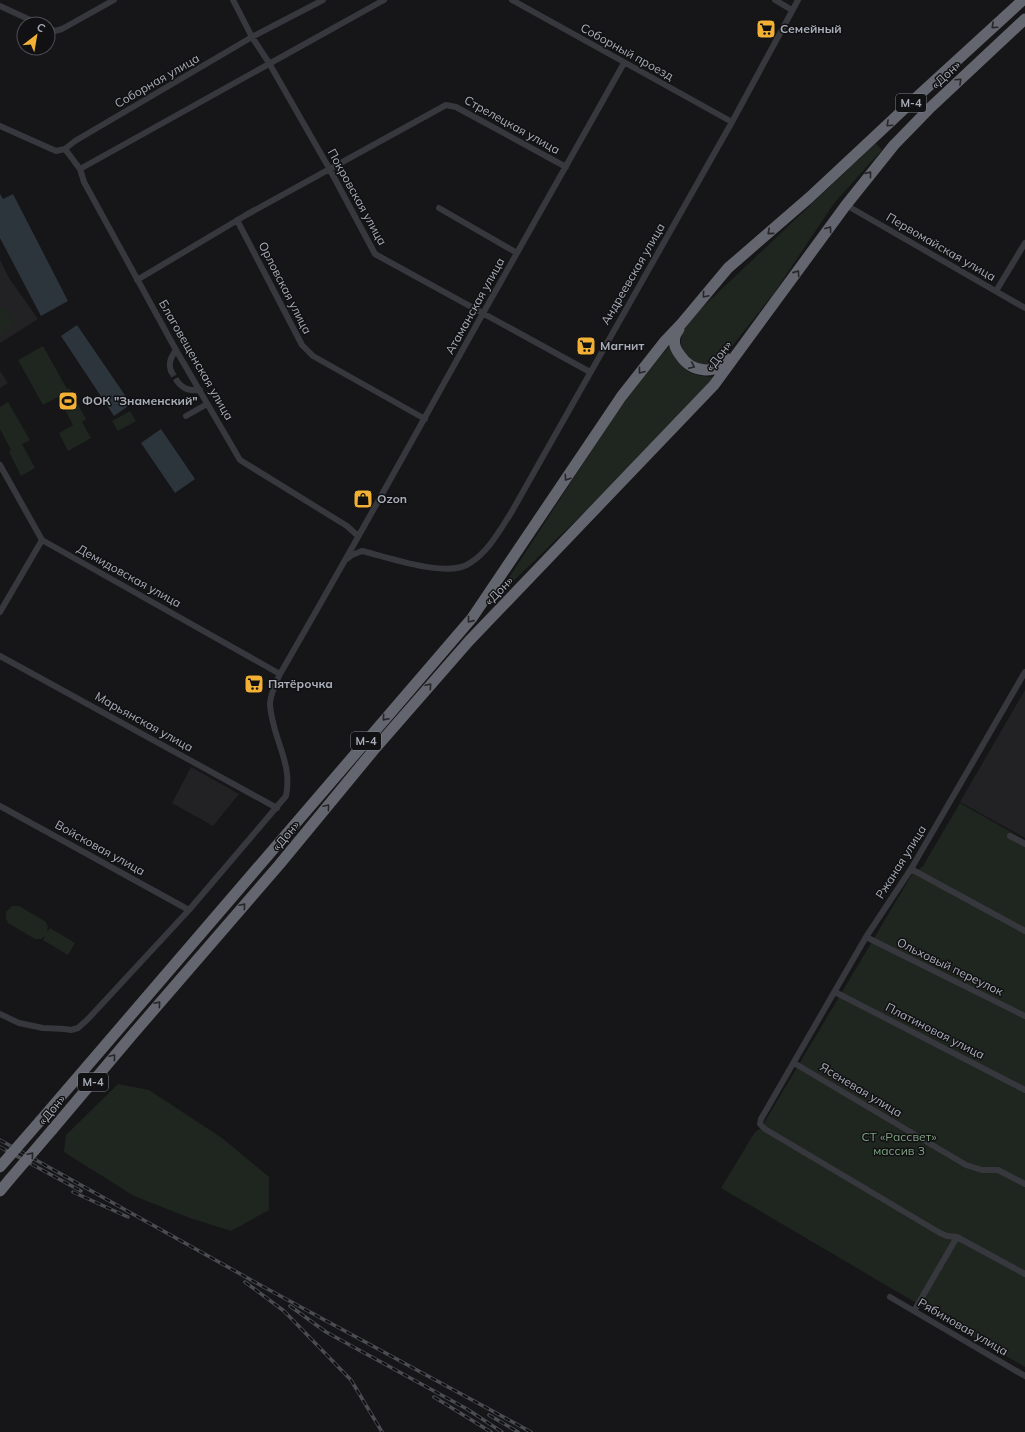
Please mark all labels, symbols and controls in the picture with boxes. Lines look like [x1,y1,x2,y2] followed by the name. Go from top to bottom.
[16,16,56,56] north arrow
[755,18,777,40] supermarket icon: Семейный
[34,19,48,36] text: С
[578,20,676,83] street label: Соборный проезд
[780,21,842,36] place label: Семейный
[992,22,999,29] one-way arrow
[112,50,202,111] street label: Соборная улица
[928,57,964,92] street label: «Дон»
[954,78,962,85] one-way arrow
[462,92,563,157] street label: Стрелецкая улица
[896,94,926,112] road number: М-4
[886,119,893,126] one-way arrow
[325,146,390,248] street label: Покровская улица
[865,172,872,179] one-way arrow
[884,209,999,284] street label: Первомайская улица
[597,220,668,327] street label: Андреевская улица
[824,226,831,233] one-way arrow
[767,227,774,234] one-way arrow
[256,239,315,336] street label: Орловская улица
[442,255,507,357] street label: Атаманская улица
[792,270,799,277] one-way arrow
[703,291,710,298] one-way arrow
[156,297,237,423] street label: Благовещенская улица
[575,335,597,357] supermarket icon: Магнит
[702,337,735,374] street label: «Дон»
[600,338,644,353] place label: Магнит
[688,361,695,369] one-way arrow
[639,367,646,374] one-way arrow
[57,390,79,412] sports icon: ФОК "Знаменский"
[82,393,198,408] place label: ФОК "Знаменский"
[564,474,572,481] one-way arrow
[352,488,374,510] shop icon: Ozon
[377,491,407,506] place label: Ozon
[74,541,184,610] street label: Демидовская улица
[481,573,516,608] street label: «Дон»
[468,615,475,623] one-way arrow
[243,673,265,695] supermarket icon: Пятёрочка
[268,676,333,691] place label: Пятёрочка
[425,684,432,691] one-way arrow
[93,688,196,755] street label: Марьянская улица
[383,714,390,721] one-way arrow
[351,732,381,750] road number: М-4
[322,804,329,811] one-way arrow
[53,817,148,878] street label: Войсковая улица
[269,817,303,854] street label: «Дон»
[872,822,929,901] street label: Ржаная улица
[238,903,246,911] one-way arrow
[895,934,1006,999] street label: Ольховый переулок
[883,999,987,1062] street label: Платиновая улица
[153,1002,160,1009] one-way arrow
[109,1055,116,1062] one-way arrow
[817,1059,905,1120] street label: Ясеневая улица
[78,1073,108,1091] road number: М-4
[35,1091,69,1128] street label: «Дон»
[861,1129,937,1158] park label: СТ «Рассвет» массив 3
[27,1152,34,1160] one-way arrow
[916,1295,1011,1358] street label: Рябиновая улица

